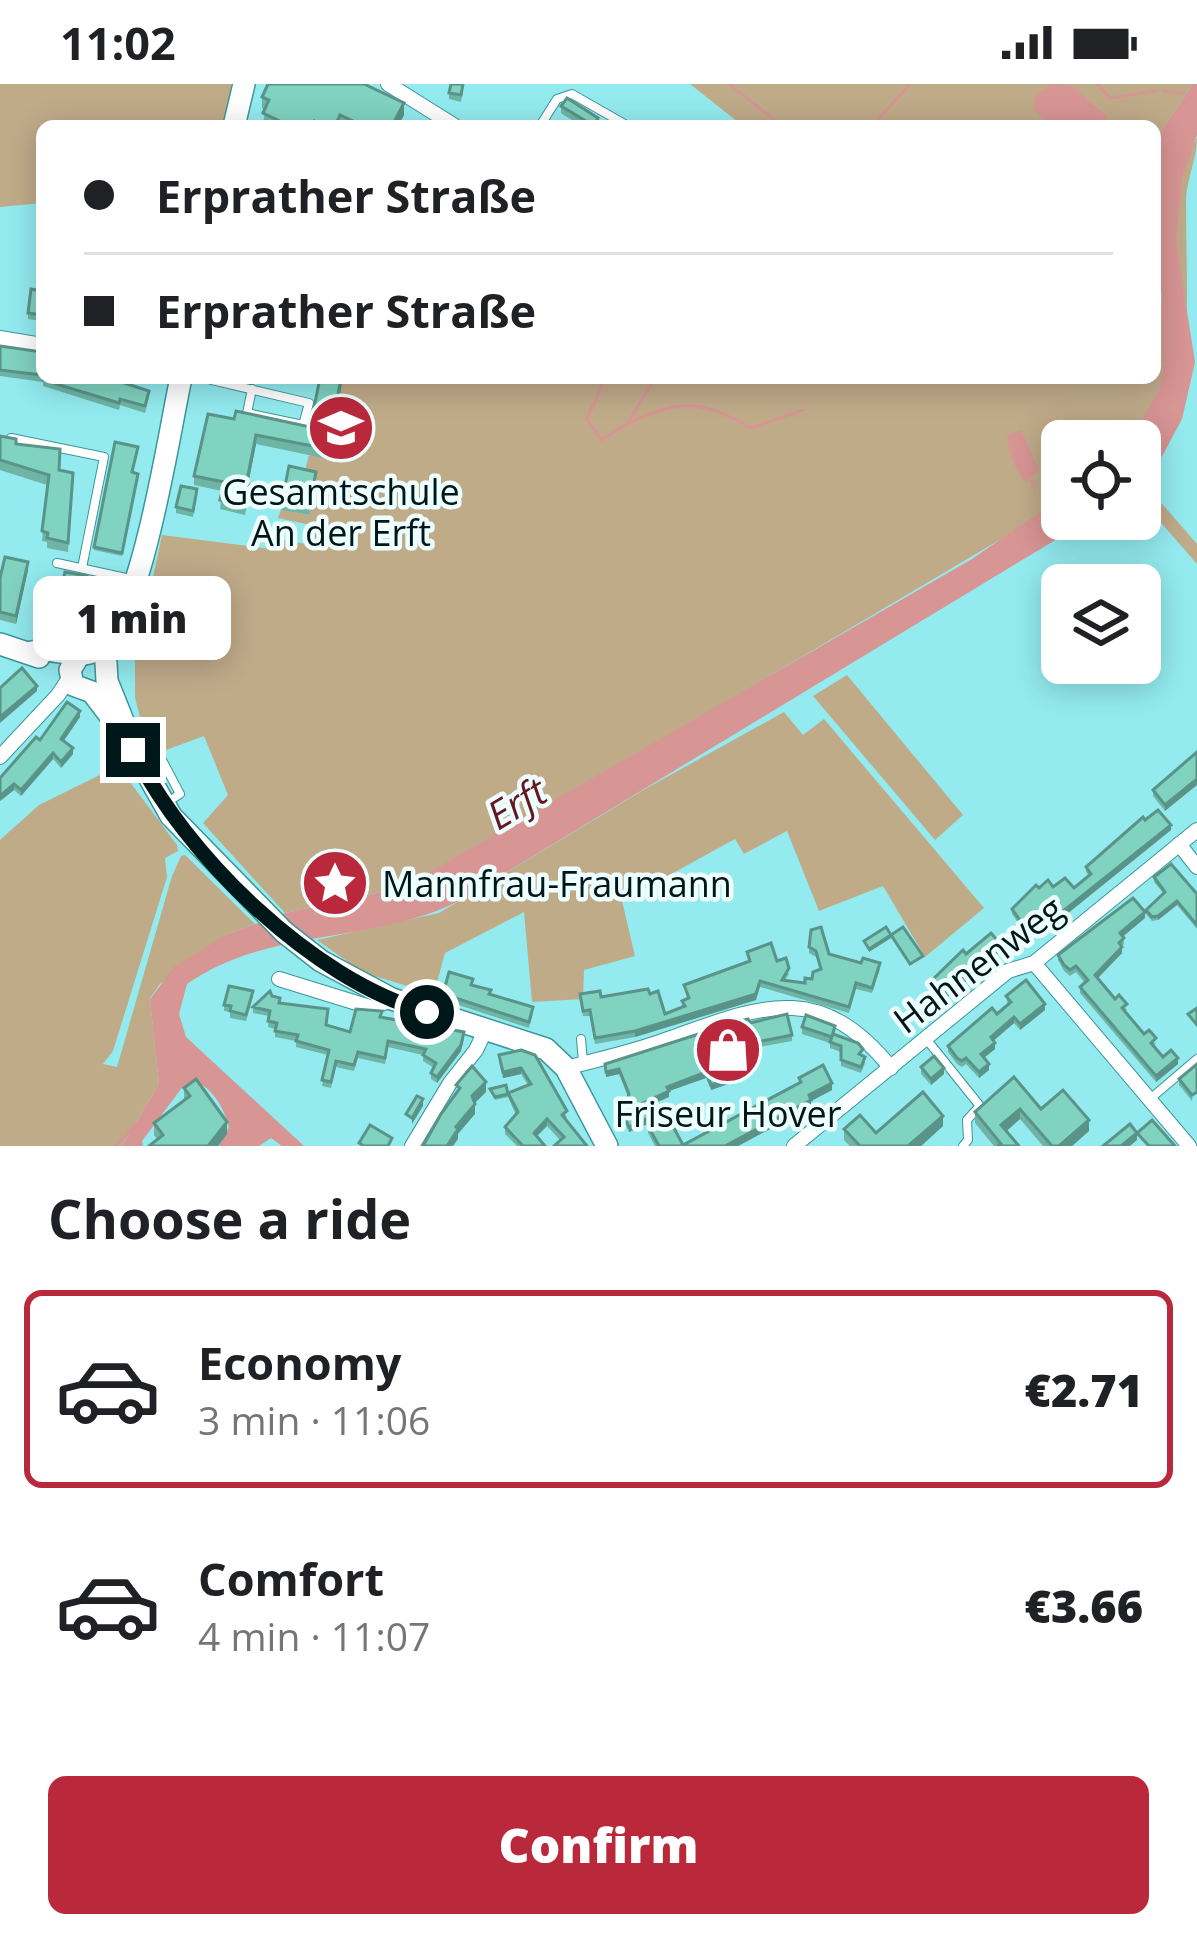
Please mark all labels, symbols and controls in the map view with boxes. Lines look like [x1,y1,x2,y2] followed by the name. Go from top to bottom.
[60,12,176,73] text: 11:02
[156,165,536,226] text: Erprather Straße
[156,280,536,341] text: Erprather Straße
[306,393,376,463] school or university icon: Gesamtschule An der Erft
[1041,420,1161,684] map controls
[1041,420,1161,540] button: locate
[222,467,460,557] place label: Gesamtschule An der Erft
[1041,564,1161,684] button: layers
[34,576,232,660] callout: 1 min
[77,591,187,644] text: 1 min
[106,723,160,777] route end
[476,763,557,840] water label: Erft
[300,848,370,918] place icon: Mannfrau-Fraumann
[382,859,732,908] place label: Mannfrau-Fraumann
[883,884,1073,1044] street label: Hahnenweg
[400,985,454,1039] route start
[693,1015,763,1085] shop icon: Friseur Hover
[614,1089,842,1138] place label: Friseur Hover
[48,1181,411,1255] text: Choose a ride
[198,1332,401,1393] text: Economy
[54,1335,162,1443] icon: car
[1025,1359,1143,1420] text: €2.71
[198,1393,430,1446] text: 3 min · 11:06
[198,1548,384,1609] text: Comfort
[54,1551,162,1659] icon: car
[1025,1575,1143,1636] text: €3.66
[198,1609,430,1662] text: 4 min · 11:07
[48,1776,1149,1914] button: Confirm

